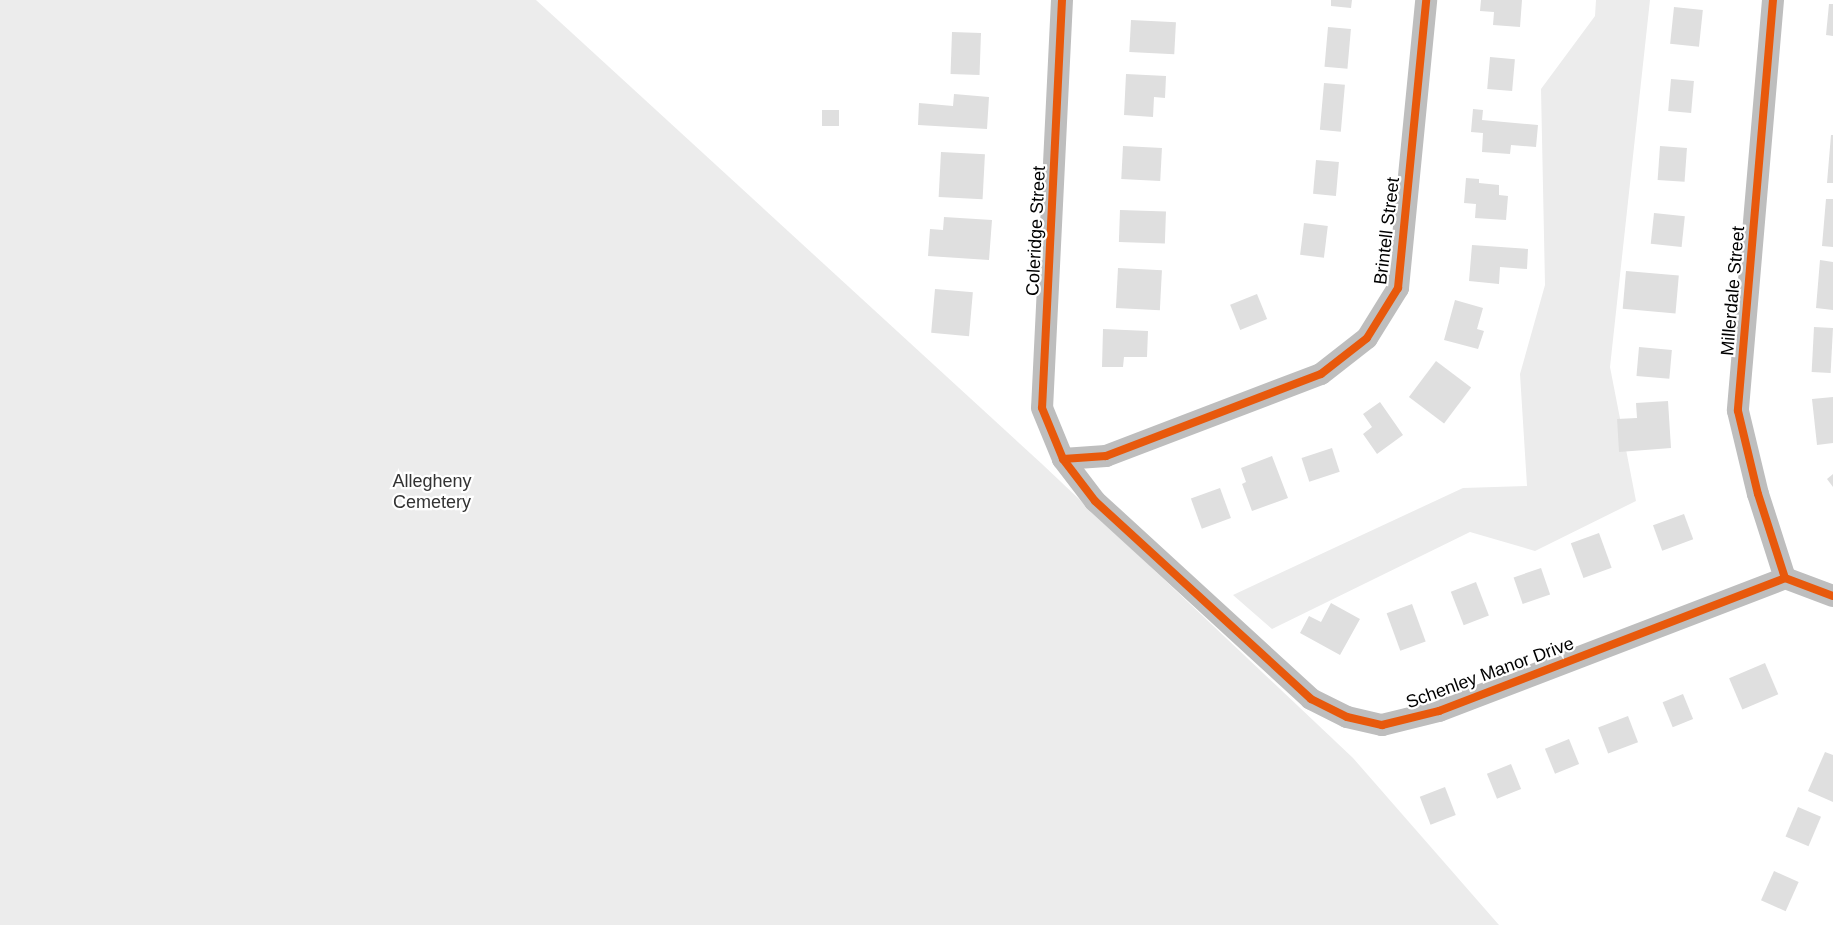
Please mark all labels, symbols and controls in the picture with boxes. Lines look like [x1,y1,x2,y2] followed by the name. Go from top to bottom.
[1022,165,1050,297] street label: Coleridge Street
[1370,176,1404,286] street label: Brintell Street
[1717,225,1749,357] street label: Millerdale Street
[392,471,472,514] park label: Allegheny Cemetery
[1403,633,1577,713] street label: Schenley Manor Drive

